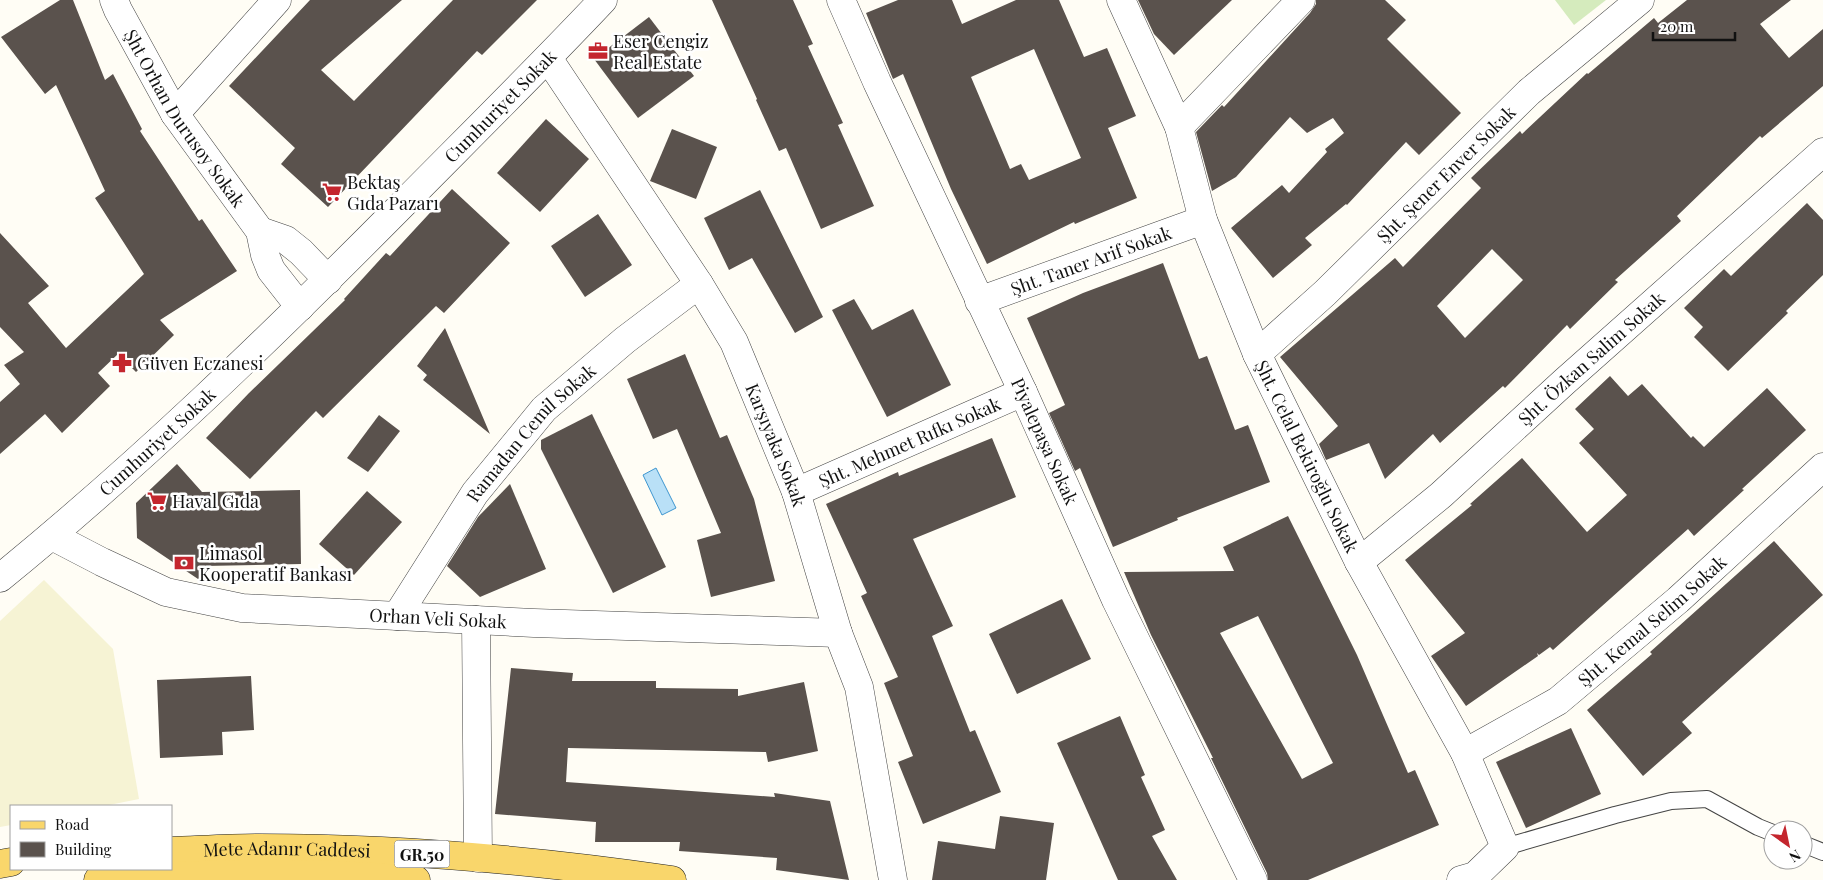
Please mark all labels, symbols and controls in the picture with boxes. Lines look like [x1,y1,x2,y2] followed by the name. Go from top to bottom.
[1653,10,1736,42] scale bar
[1660,16,1694,36] text: 20 m
[119,25,251,212] street label: Şht Orhan Durusoy Sokak
[613,29,709,74] place label: Eser Cengiz Real Estate
[587,40,609,62] office icon: Eser Cengiz Real Estate
[439,44,561,168] street label: Cumhuriyet Sokak
[1371,100,1521,248] street label: Şht. Şener Enver Sokak
[347,170,439,215] place label: Bektaş Gıda Pazarı
[321,181,343,203] supermarket icon: Bektaş Gıda Pazarı
[1007,220,1175,301] street label: Şht. Taner Arif Sokak
[1513,286,1670,430] street label: Şht. Özkan Salim Sokak
[137,351,264,375] place label: Güven Eczanesi
[111,352,133,374] pharmacy icon: Güven Eczanesi
[1250,356,1365,557] street label: Şht. Celal Bekiroğlu Sokak
[461,358,601,506] street label: Ramadan Cemil Sokak
[1006,374,1084,508] street label: Piyalepaşa Sokak
[740,380,812,510] street label: Karşıyaka Sokak
[94,382,220,501] street label: Cumhuriyet Sokak
[815,391,1004,493] street label: Şht. Mehmet Rıfkı Sokak
[172,489,259,513] place label: Haval Gıda
[146,490,168,512] supermarket icon: Haval Gıda
[199,541,352,586] place label: Limasol Kooperatif Bankası
[1572,550,1731,692] street label: Şht. Kemal Selim Sokak
[173,552,195,574] bank icon: Limasol Kooperatif Bankası
[369,603,507,634] street label: Orhan Veli Sokak
[10,805,172,870] legend
[55,814,89,834] text: Road
[1763,820,1813,870] north arrow
[203,836,371,863] street label: Mete Adanır Caddesi
[55,839,112,859] text: Building
[394,841,450,868] road number: GR.50
[1786,846,1805,867] text: N

